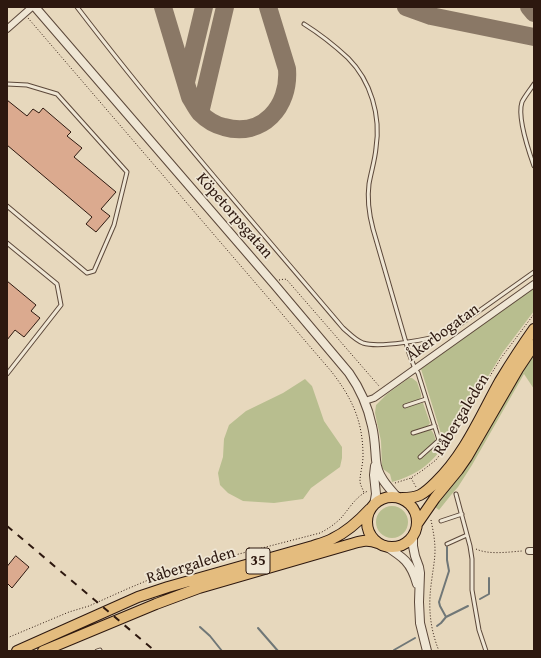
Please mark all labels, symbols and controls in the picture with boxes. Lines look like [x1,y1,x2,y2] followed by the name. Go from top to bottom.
[192,169,276,263] street label: Köpetorpsgatan
[403,300,483,366] street label: Åkerbogatan
[430,371,494,459] street label: Råbergaleden
[144,543,238,589] street label: Råbergaleden
[246,548,270,574] road number: 35

